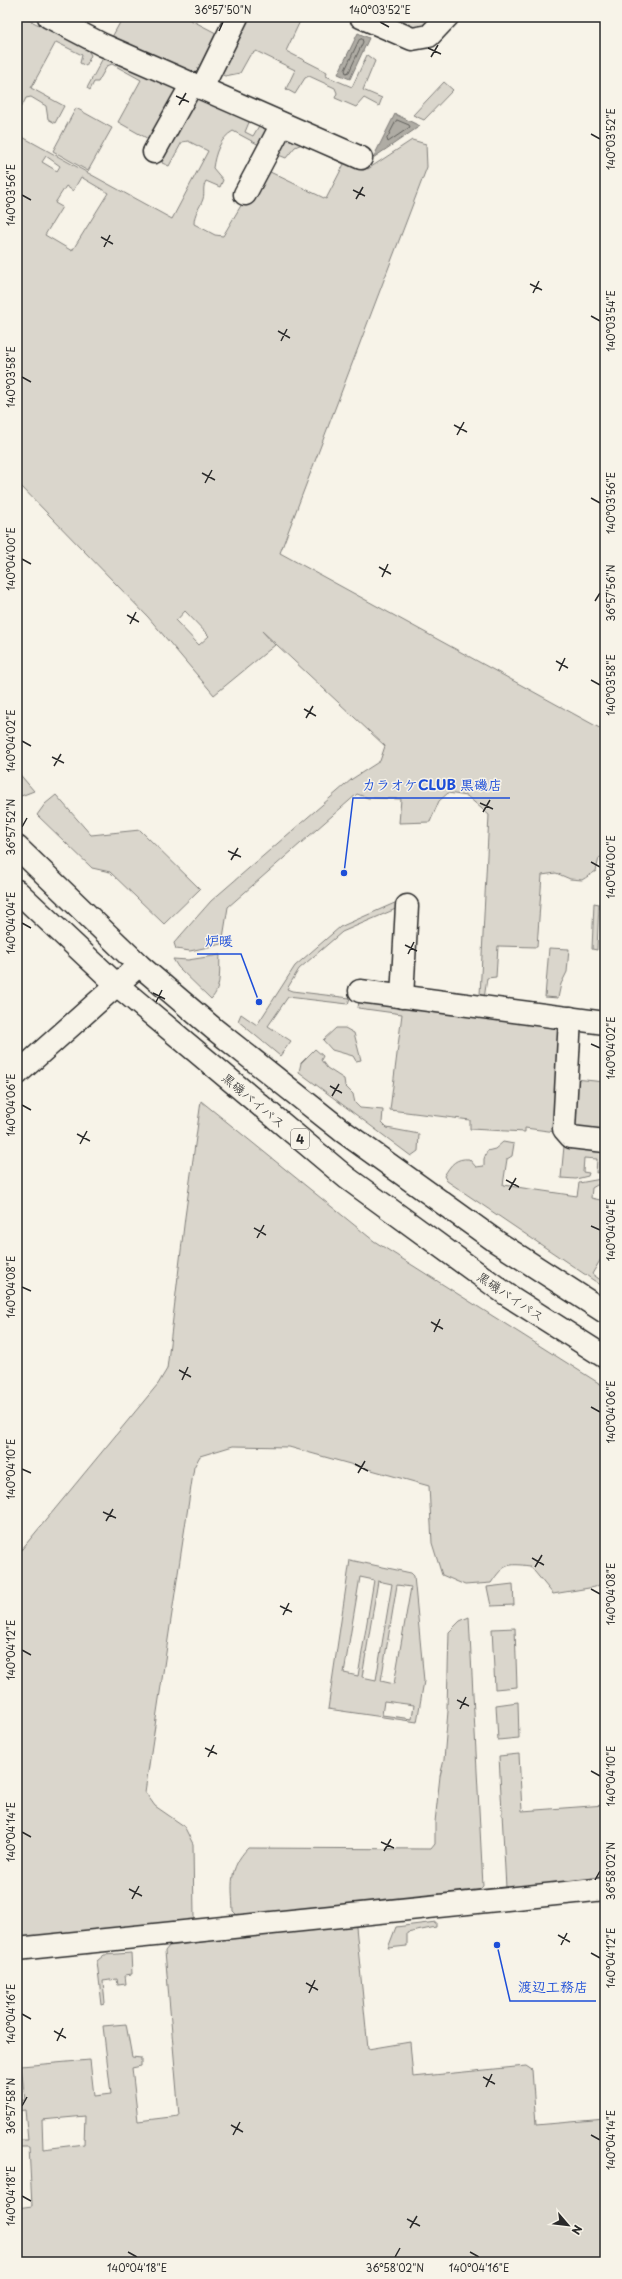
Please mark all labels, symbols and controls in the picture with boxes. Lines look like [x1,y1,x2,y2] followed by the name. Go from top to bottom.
[194,2,252,17] text: 36°57'50"N
[349,2,411,17] text: 140°03'52"E
[603,108,618,170] text: 140°03'52"E
[3,164,18,226] text: 140°03'56"E
[603,290,618,352] text: 140°03'54"E
[3,346,18,408] text: 140°03'58"E
[603,472,618,534] text: 140°03'56"E
[3,527,18,591] text: 140°04'00"E
[603,564,618,622] text: 36°57'56"N
[603,654,618,716] text: 140°03'58"E
[3,710,18,772] text: 140°04'02"E
[353,772,510,798] callout: カラオケCLUB 黒磯店
[362,774,502,795] text: カラオケCLUB 黒磯店
[3,798,18,855] text: 36°57'52"N
[603,835,618,899] text: 140°04'00"E
[3,892,18,954] text: 140°04'04"E
[197,928,241,954] callout: 炉暖
[205,930,233,951] text: 炉暖
[603,1017,618,1079] text: 140°04'02"E
[218,1068,290,1132] street label: 黒磯バイパス
[3,1073,18,1137] text: 140°04'06"E
[291,1129,309,1149] road number: 4
[603,1199,618,1261] text: 140°04'04"E
[3,1256,18,1318] text: 140°04'08"E
[473,1266,549,1326] street label: 黒磯バイパス
[603,1380,618,1444] text: 140°04'06"E
[3,1439,18,1499] text: 140°04'10"E
[603,1563,618,1625] text: 140°04'08"E
[3,1620,18,1680] text: 140°04'12"E
[603,1746,618,1806] text: 140°04'10"E
[3,1802,18,1862] text: 140°04'14"E
[603,1842,618,1900] text: 36°58'02"N
[603,1928,618,1988] text: 140°04'12"E
[510,1975,596,2001] callout: 渡辺工務店
[518,1976,588,1997] text: 渡辺工務店
[3,1984,18,2044] text: 140°04'16"E
[3,2078,18,2134] text: 36°57'58"N
[603,2110,618,2170] text: 140°04'14"E
[3,2166,18,2226] text: 140°04'18"E
[548,2205,588,2245] north arrow
[568,2222,587,2238] text: N
[107,2260,167,2275] text: 140°04'18"E
[366,2260,424,2275] text: 36°58'02"N
[449,2260,509,2275] text: 140°04'16"E

